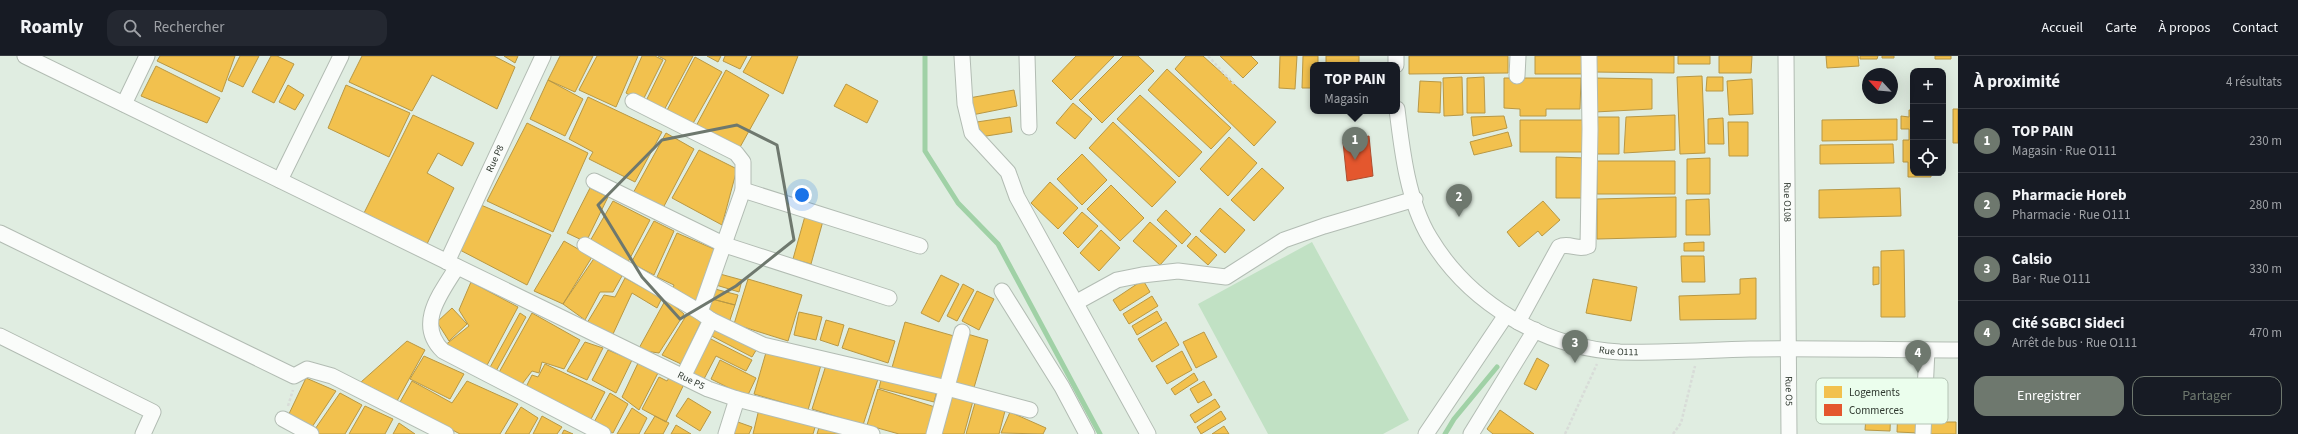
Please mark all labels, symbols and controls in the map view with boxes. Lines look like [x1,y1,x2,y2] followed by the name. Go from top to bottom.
[107,10,387,46] search box
[20,14,83,41] text: Roamly
[121,17,143,39] icon: search
[153,17,224,38] text: Rechercher
[2042,18,2083,38] text: Accueil
[2105,18,2137,38] text: Carte
[2159,18,2210,38] text: À propos
[2232,18,2278,38] text: Contact
[1310,62,1400,114] popup
[1862,68,1898,104] north arrow
[1910,68,1946,176] map controls
[1910,68,1946,104] button: +
[1324,69,1386,90] text: TOP PAIN
[1974,70,2060,94] text: À proximité
[2226,73,2282,91] text: 4 résultats
[1324,90,1369,108] text: Magasin
[1910,104,1946,140] button: −
[2012,121,2074,142] text: TOP PAIN
[1342,127,1368,160] pin: 1
[1984,132,1990,150] text: 1
[2249,132,2282,150] text: 230 m
[1910,140,1946,176] button: locate
[2012,142,2117,160] text: Magasin · Rue O111
[483,143,508,175] street label: Rue P8
[1780,182,1794,222] street label: Rue O108
[1446,184,1472,217] pin: 2
[792,185,812,205] your location
[2012,185,2127,206] text: Pharmacie Horeb
[1984,196,1990,214] text: 2
[2249,196,2282,214] text: 280 m
[2012,206,2130,224] text: Pharmacie · Rue O111
[2012,249,2052,270] text: Calsio
[1984,260,1990,278] text: 3
[2249,260,2282,278] text: 330 m
[2012,270,2091,288] text: Bar · Rue O111
[2012,313,2124,334] text: Cité SGBCI Sideci
[1984,324,1990,342] text: 4
[2249,324,2282,342] text: 470 m
[1562,330,1588,363] pin: 3
[2012,334,2137,352] text: Arrêt de bus · Rue O111
[1905,340,1931,373] pin: 4
[1598,343,1639,359] street label: Rue O111
[675,368,707,393] street label: Rue P5
[1782,376,1796,406] street label: Rue O5
[1974,376,2124,416] button: Enregistrer
[2132,376,2282,416] button: Partager
[1816,378,1948,424] legend
[1849,385,1900,400] text: Logements
[1849,403,1904,418] text: Commerces

